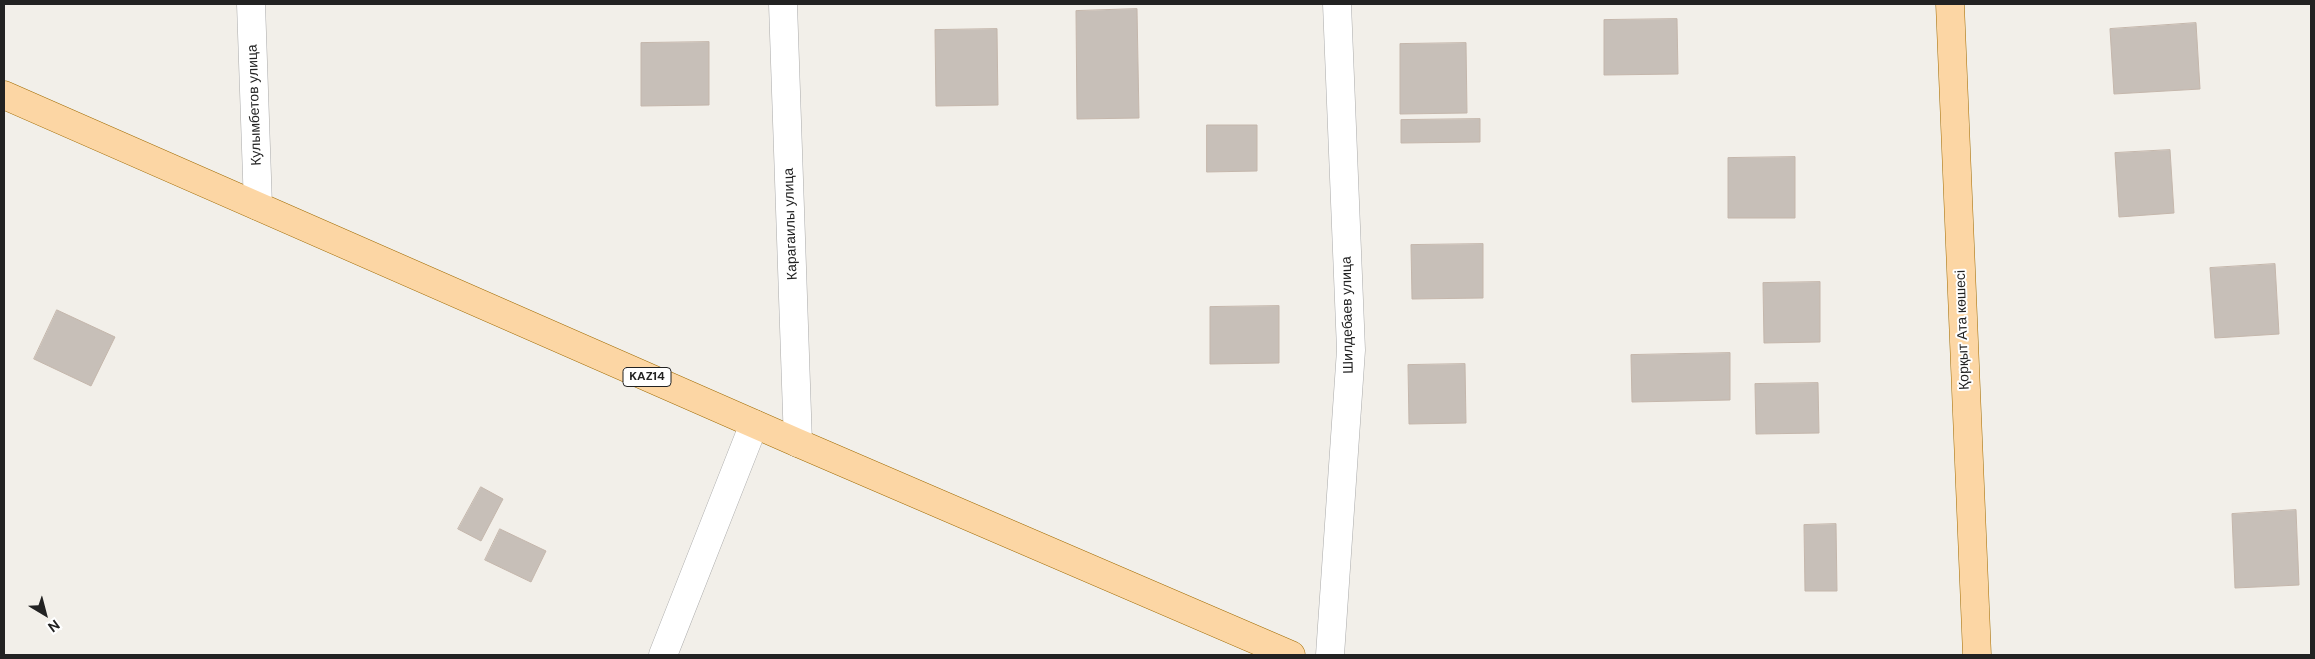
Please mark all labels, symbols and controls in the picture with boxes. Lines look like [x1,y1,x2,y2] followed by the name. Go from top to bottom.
[244,44,266,166] street label: Кулымбетов улица
[781,168,801,280] street label: Карагаилы улица
[1339,256,1357,374] street label: Шилдебаев улица
[1953,270,1973,390] street label: Қорқыт Ата көшесі
[623,368,671,387] road number: KAZ14
[20,589,70,639] north arrow
[45,616,64,636] text: N

